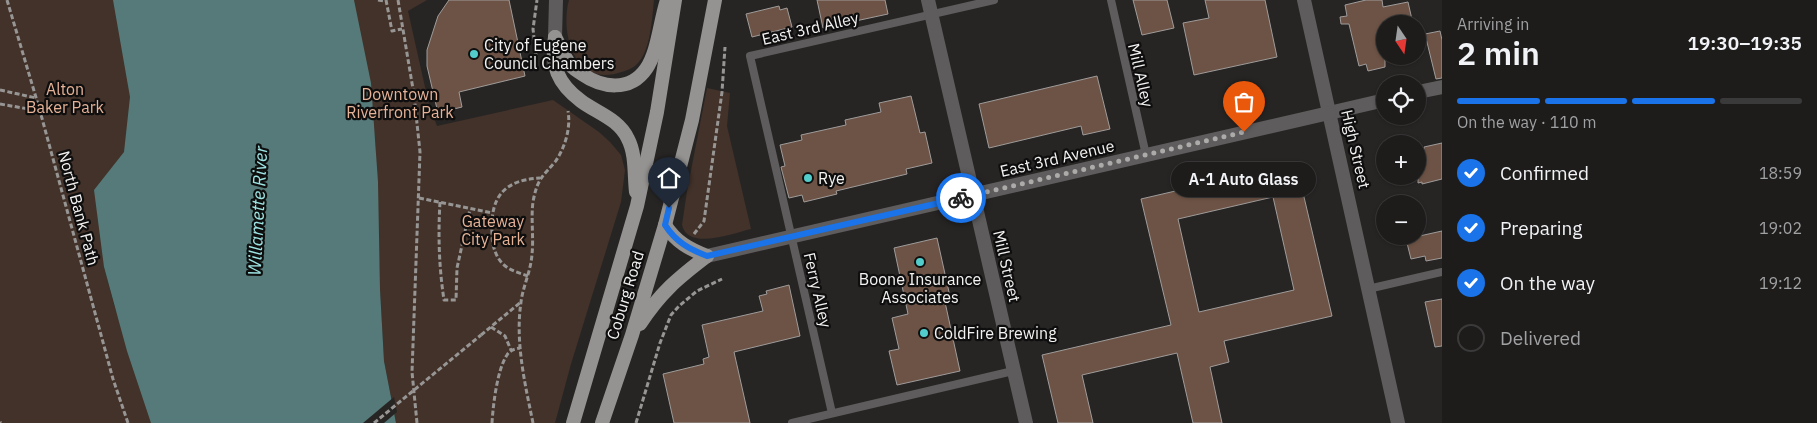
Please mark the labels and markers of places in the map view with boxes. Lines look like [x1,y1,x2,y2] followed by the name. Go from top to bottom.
[484,35,615,73] place label: City of Eugene Council Chambers
[468,48,480,60] marker: City of Eugene Council Chambers
[1223,81,1265,132] pin
[648,157,690,208] pin
[1172,162,1316,197] callout: A-1 Auto Glass
[818,168,845,188] place label: Rye
[802,172,814,184] marker: Rye
[914,256,926,268] marker: Boone Insurance Associates
[859,269,981,307] place label: Boone Insurance Associates
[934,323,1057,343] place label: ColdFire Brewing
[918,327,930,339] marker: ColdFire Brewing

